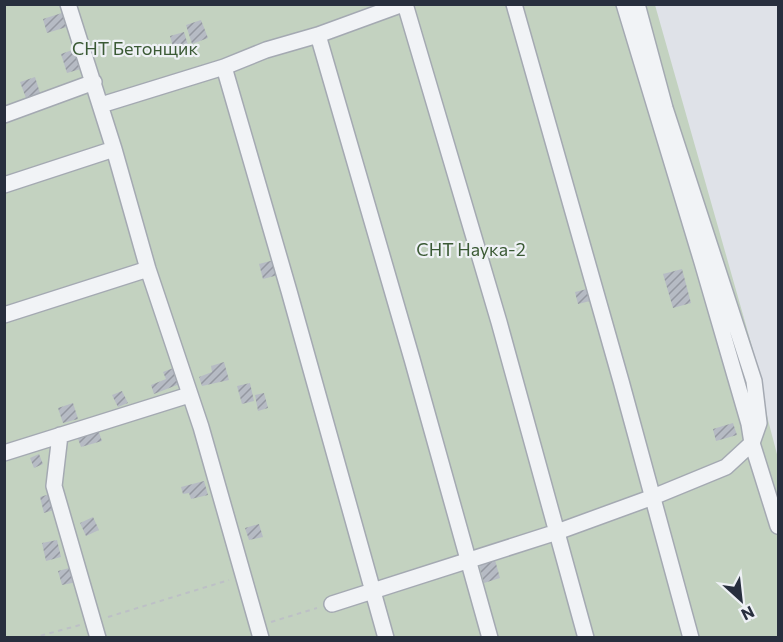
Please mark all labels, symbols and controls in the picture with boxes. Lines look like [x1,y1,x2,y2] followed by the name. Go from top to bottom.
[72,37,198,59] park label: СНТ Бетонщик
[416,238,526,260] park label: СНТ Наука-2
[711,570,771,630] north arrow
[738,603,758,625] text: N

